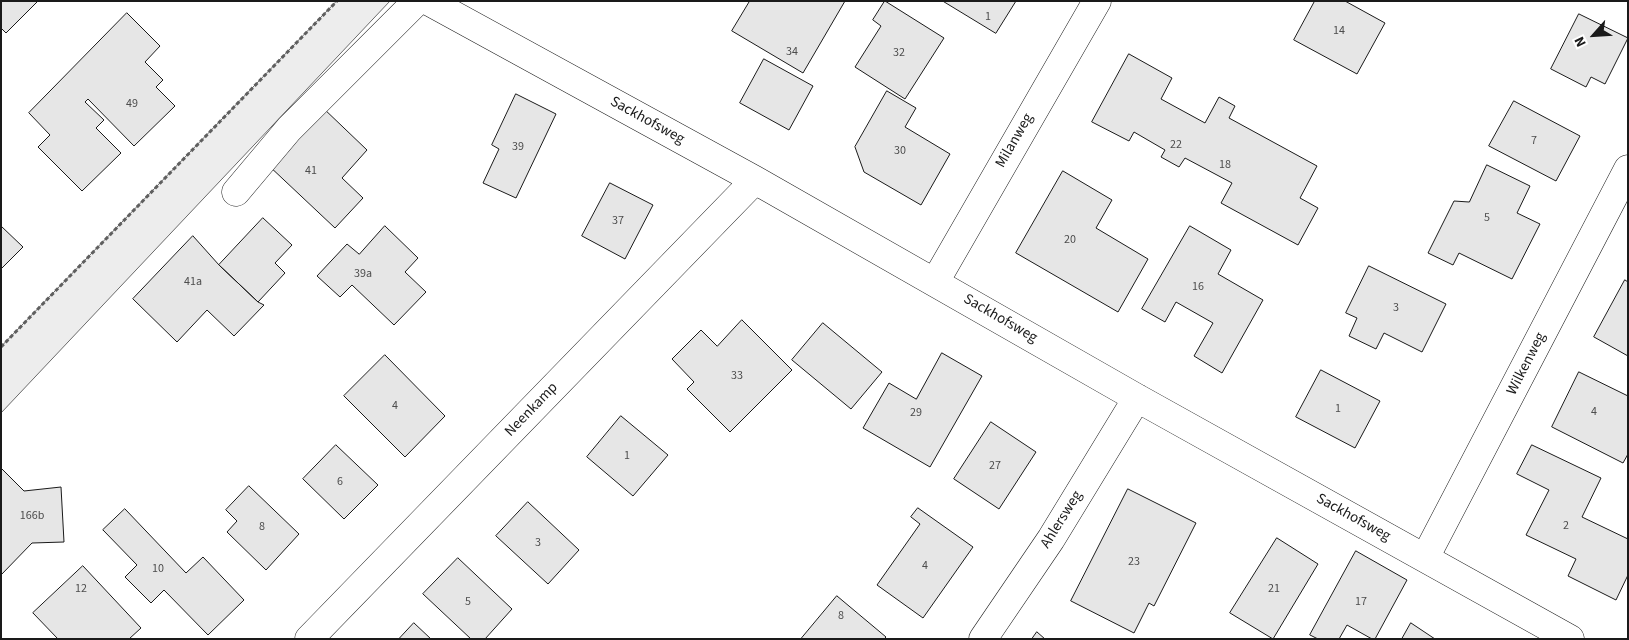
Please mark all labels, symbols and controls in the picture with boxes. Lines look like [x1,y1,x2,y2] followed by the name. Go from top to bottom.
[985,10,991,24] house number: 1
[1569,10,1619,60] north arrow
[1333,24,1345,38] house number: 14
[1569,33,1592,50] text: N
[786,45,798,59] house number: 34
[893,46,905,60] house number: 32
[607,93,687,149] street label: Sackhofsweg
[126,97,138,111] house number: 49
[992,111,1038,171] street label: Milanweg
[1531,134,1537,148] house number: 7
[1170,138,1182,152] house number: 22
[512,140,524,154] house number: 39
[894,144,906,158] house number: 30
[1219,158,1231,172] house number: 18
[305,164,317,178] house number: 41
[1484,211,1490,225] house number: 5
[612,214,624,228] house number: 37
[1064,233,1076,247] house number: 20
[354,267,372,281] house number: 39a
[184,275,202,289] house number: 41a
[1192,280,1204,294] house number: 16
[960,291,1040,347] street label: Sackhofsweg
[1393,301,1399,315] house number: 3
[1504,330,1550,398] street label: Wilkenweg
[731,369,743,383] house number: 33
[502,379,562,441] street label: Neenkamp
[392,399,398,413] house number: 4
[1335,402,1341,416] house number: 1
[1591,405,1597,419] house number: 4
[910,406,922,420] house number: 29
[624,449,630,463] house number: 1
[989,459,1001,473] house number: 27
[337,475,343,489] house number: 6
[1037,488,1087,552] street label: Ahlersweg
[1313,490,1393,546] street label: Sackhofsweg
[20,509,44,523] house number: 166b
[1563,519,1569,533] house number: 2
[259,520,265,534] house number: 8
[535,536,541,550] house number: 3
[1128,555,1140,569] house number: 23
[922,559,928,573] house number: 4
[152,562,164,576] house number: 10
[75,582,87,596] house number: 12
[1268,582,1280,596] house number: 21
[465,595,471,609] house number: 5
[1355,595,1367,609] house number: 17
[838,609,844,623] house number: 8

